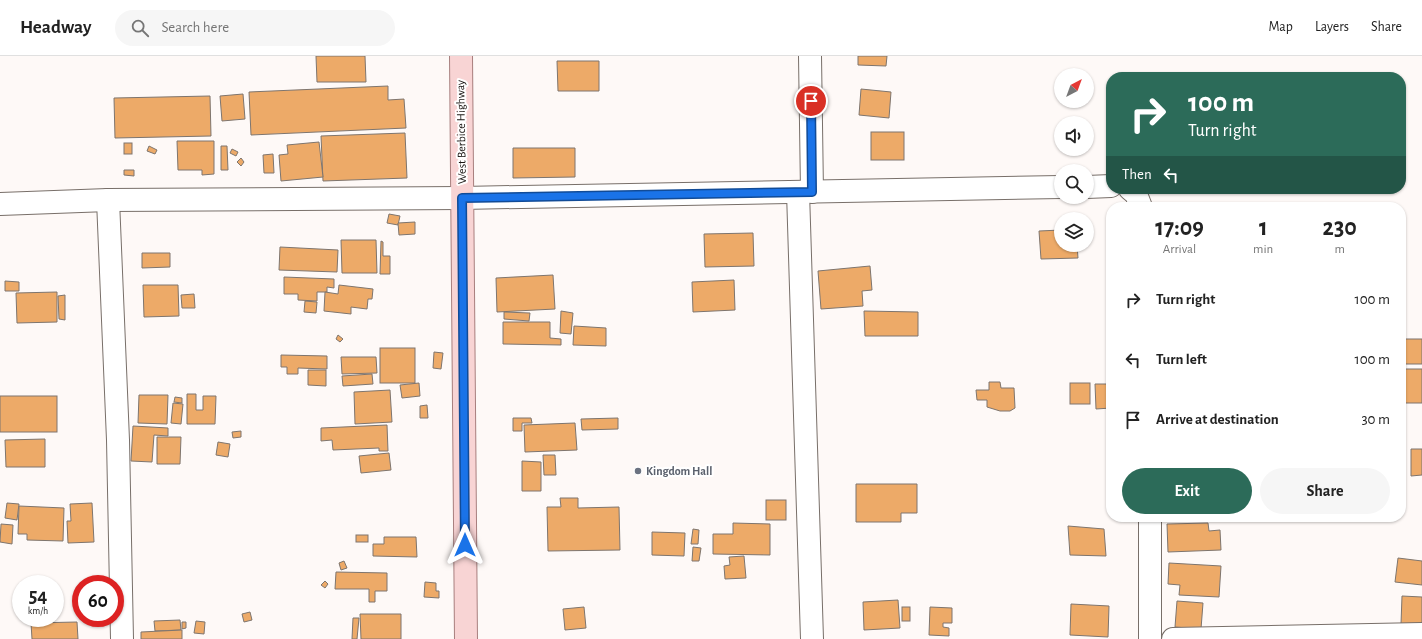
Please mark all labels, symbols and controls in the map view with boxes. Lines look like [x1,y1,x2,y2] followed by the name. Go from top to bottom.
[115,10,395,46] search box
[129,17,151,39] icon: search
[20,18,91,37] text: Headway
[161,20,229,35] text: Search here
[1268,20,1293,34] text: Map
[1315,20,1349,34] text: Layers
[1371,20,1402,34] text: Share
[1054,68,1094,108] north arrow
[1054,68,1094,252] map controls
[454,80,469,184] street label: West Berbice Highway
[794,84,828,118] pin
[1122,88,1174,140] icon: right
[1188,89,1254,117] text: 100 m
[800,90,822,112] icon: arrive
[1054,116,1094,156] button: sound
[1188,122,1257,140] text: Turn right
[1054,164,1094,204] button: search
[1160,164,1182,186] icon: left
[1122,167,1152,182] text: Then
[1054,212,1094,252] button: layers
[1155,216,1204,240] text: 17:09
[1259,216,1268,240] text: 1
[1323,216,1357,240] text: 230
[1163,243,1196,256] text: Arrival
[1253,243,1273,256] text: min
[1334,243,1345,256] text: m
[1122,289,1144,311] icon: right
[1156,292,1215,307] text: Turn right
[1355,292,1390,307] text: 100 m
[1122,349,1144,371] icon: left
[1156,352,1207,367] text: Turn left
[1355,352,1390,367] text: 100 m
[1122,409,1144,431] icon: arrive
[1156,412,1279,427] text: Arrive at destination
[1361,412,1390,427] text: 30 m
[646,465,712,477] place label: Kingdom Hall
[633,466,643,476] marker: Kingdom Hall
[1122,468,1252,514] button: Exit
[1260,468,1390,514] button: Share
[444,524,486,566] position arrow
[72,575,124,627] speed limit sign: 60
[29,586,47,606] text: 54
[28,606,48,616] text: km/h

